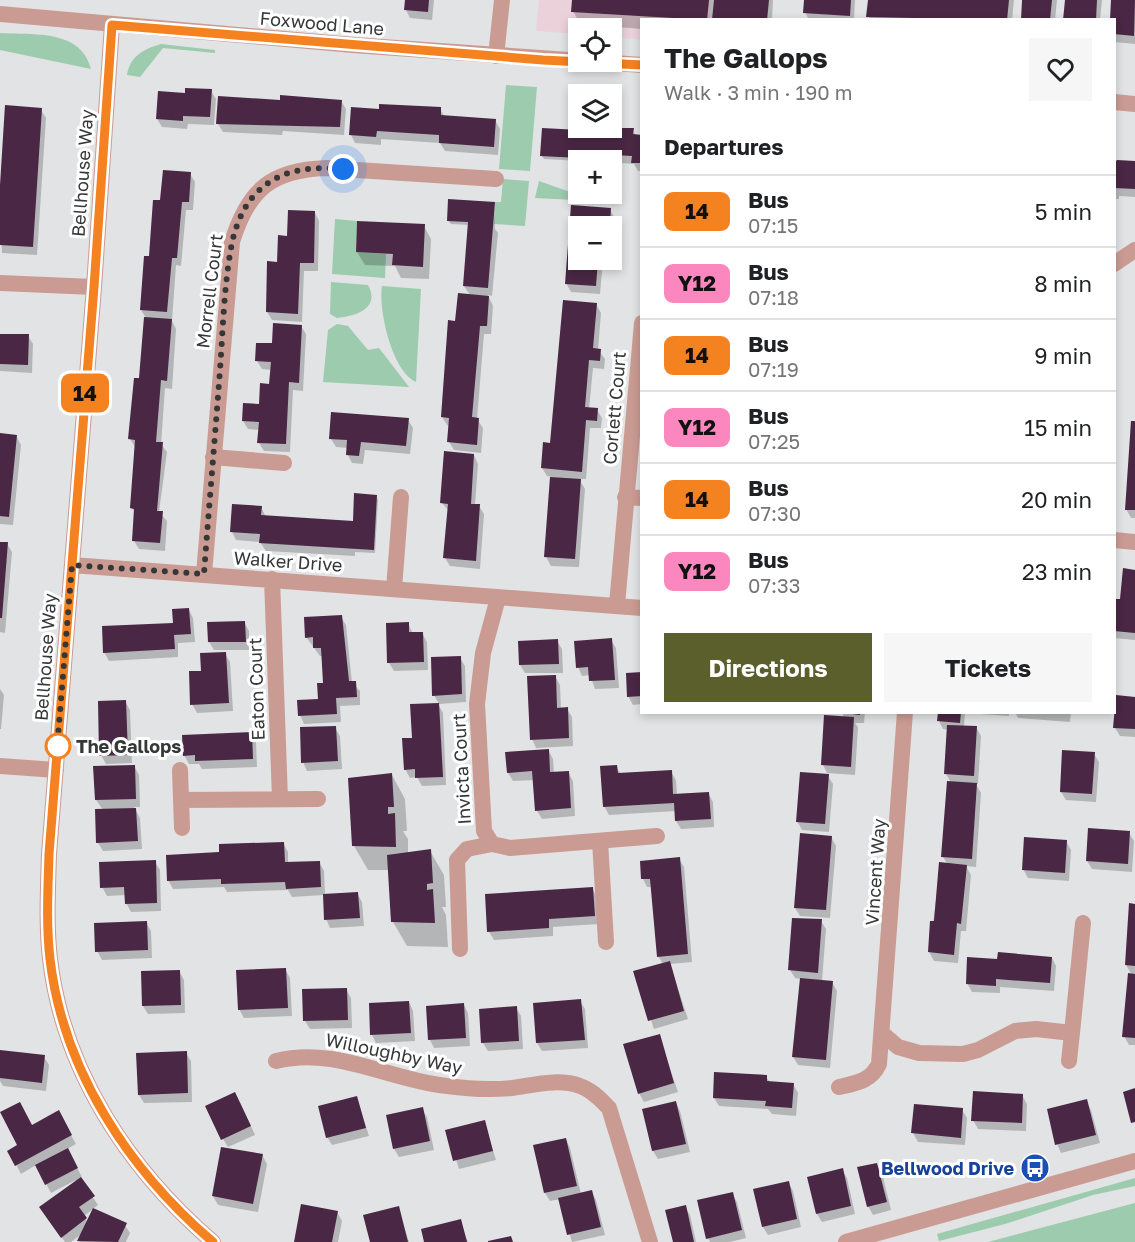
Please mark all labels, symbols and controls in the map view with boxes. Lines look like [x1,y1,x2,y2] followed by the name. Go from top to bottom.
[259,7,385,39] street label: Foxwood Lane
[568,18,622,270] map controls
[568,18,622,72] button: locate
[1029,38,1092,101] button: heart
[664,41,828,74] text: The Gallops
[664,80,852,104] text: Walk · 3 min · 190 m
[568,84,622,138] button: layers
[67,109,97,237] street label: Bellhouse Way
[664,133,783,160] text: Departures
[568,150,622,204] button: +
[328,154,358,184] your location
[748,186,789,213] text: Bus
[685,198,709,224] text: 14
[1035,198,1092,225] text: 5 min
[748,213,798,237] text: 07:15
[568,216,622,270] button: −
[191,233,227,349] street label: Morrell Court
[748,258,789,285] text: Bus
[678,270,716,296] text: Y12
[1034,270,1092,297] text: 8 min
[748,285,799,309] text: 07:18
[748,330,789,357] text: Bus
[685,342,709,368] text: 14
[1034,342,1092,369] text: 9 min
[598,351,630,465] street label: Corlett Court
[748,357,799,381] text: 07:19
[58,374,112,412] line badge: 14
[73,380,97,406] text: 14
[748,402,789,429] text: Bus
[678,414,716,440] text: Y12
[1024,414,1092,441] text: 15 min
[748,429,800,453] text: 07:25
[748,474,789,501] text: Bus
[685,486,709,512] text: 14
[1021,486,1092,513] text: 20 min
[748,501,801,525] text: 07:30
[233,546,343,576] street label: Walker Drive
[748,546,789,573] text: Bus
[678,558,716,584] text: Y12
[1022,558,1092,585] text: 23 min
[748,573,800,597] text: 07:33
[30,593,60,721] street label: Bellhouse Way
[664,633,872,702] button: Directions
[884,633,1092,702] button: Tickets
[243,637,269,741] street label: Eaton Court
[447,713,475,825] street label: Invicta Court
[45,733,71,759] marker: The Gallops
[76,735,181,757] place label: The Gallops
[860,818,890,926] street label: Vincent Way
[324,1028,464,1078] street label: Willoughby Way
[1019,1152,1051,1184] bus stop icon: Bellwood Drive
[881,1157,1014,1179] place label: Bellwood Drive

